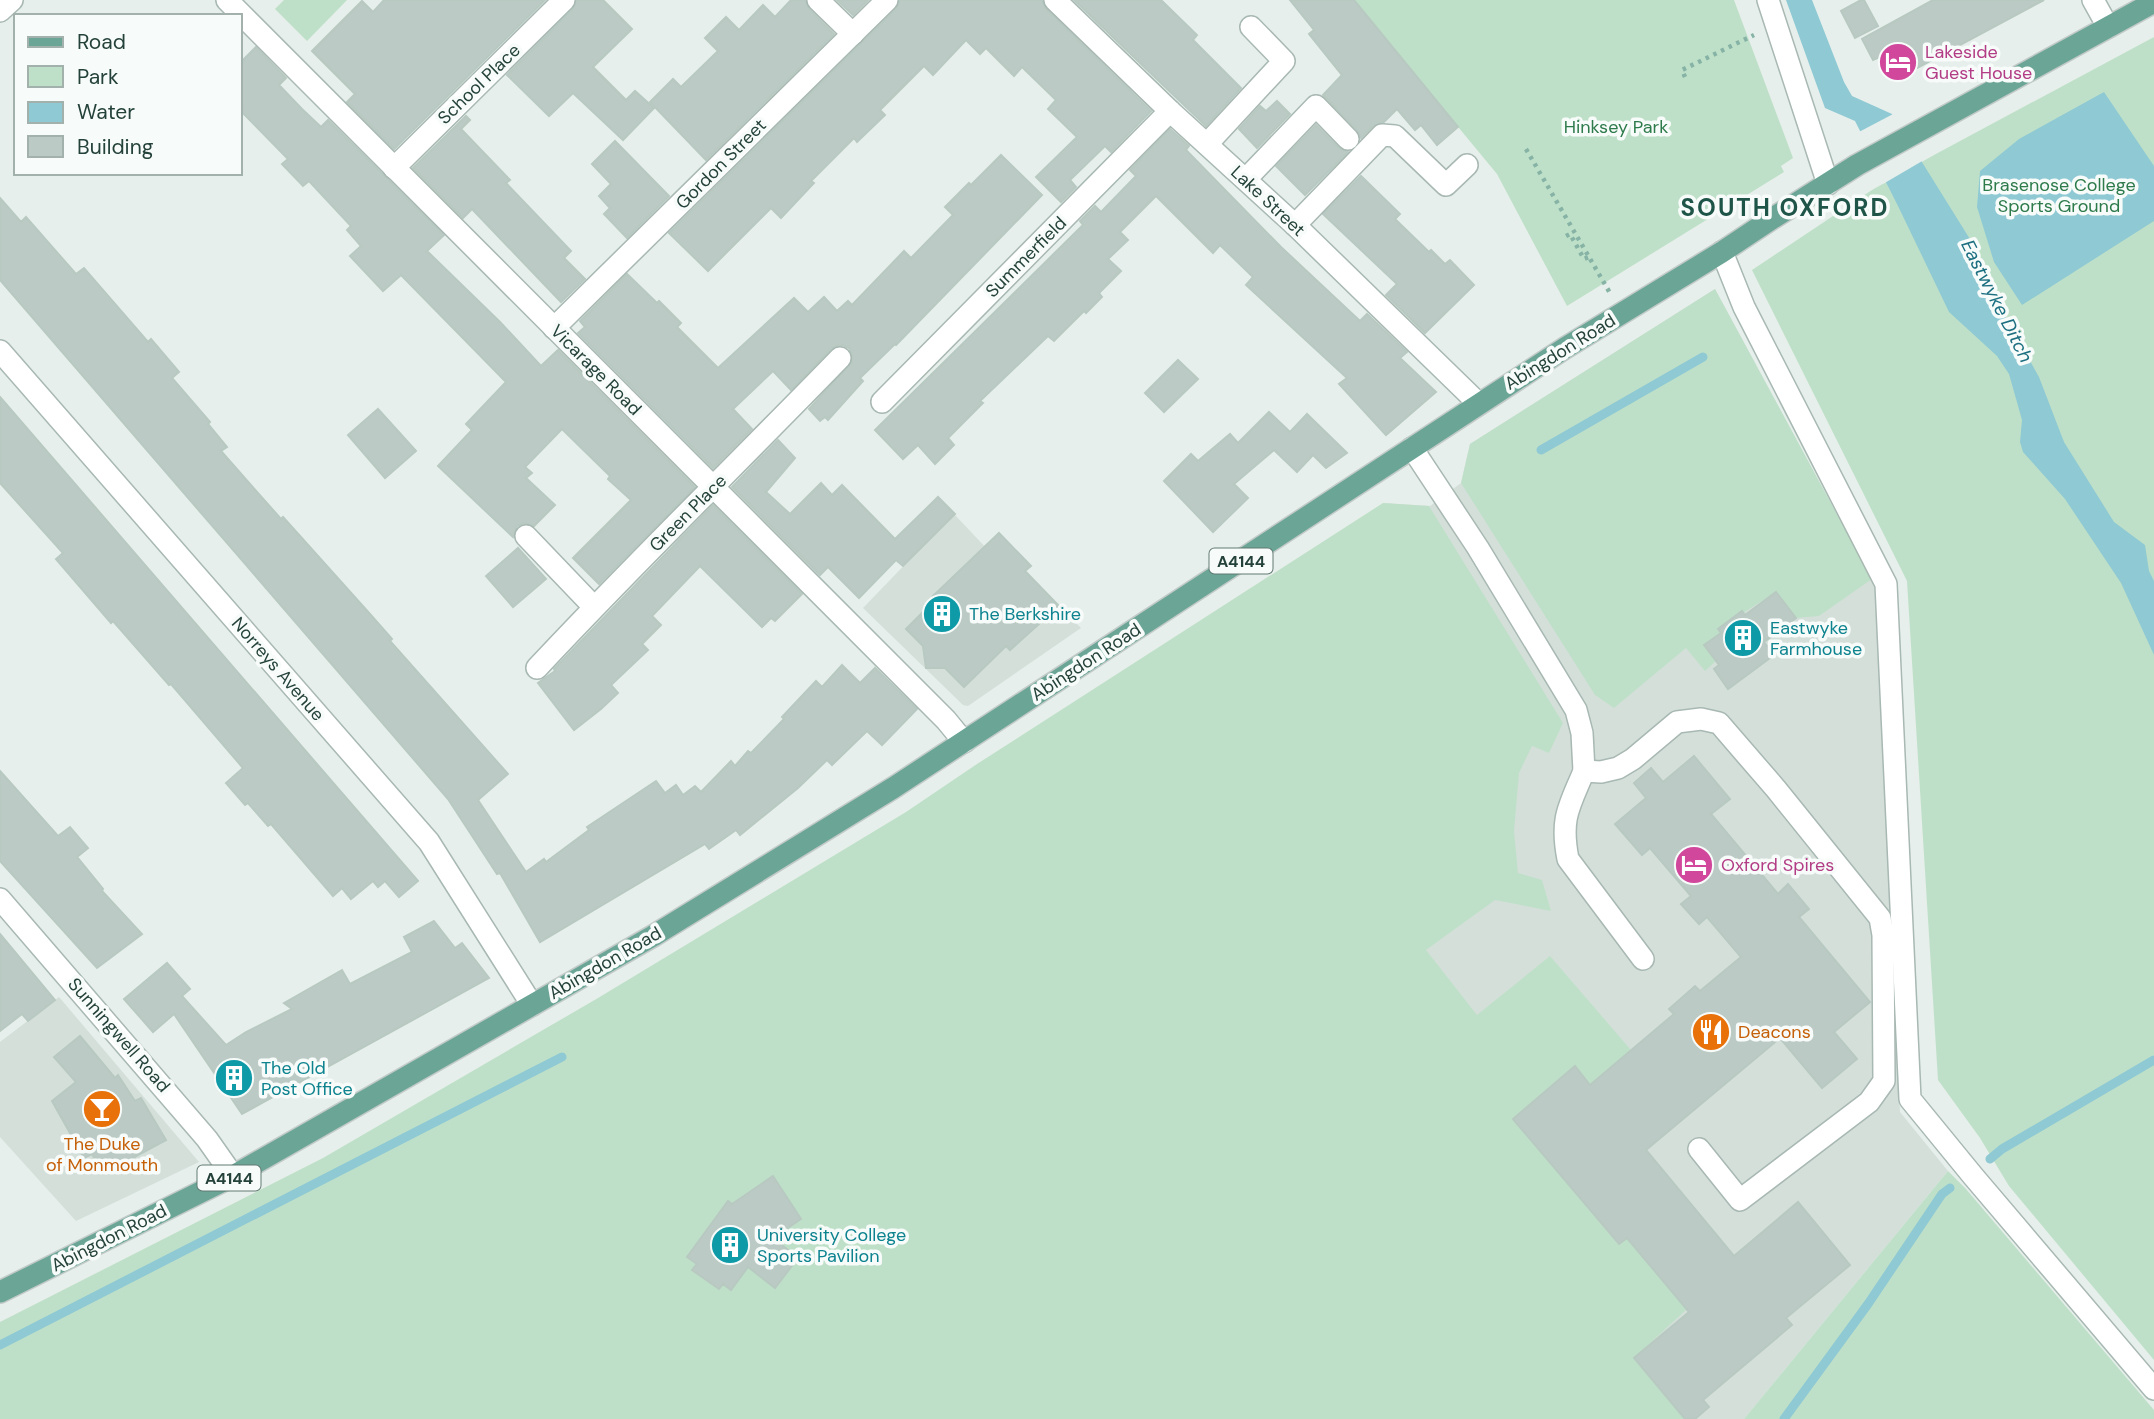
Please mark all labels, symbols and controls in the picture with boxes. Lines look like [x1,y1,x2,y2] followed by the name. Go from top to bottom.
[14,14,242,175] legend
[77,28,126,56] text: Road
[433,39,525,129] street label: School Place
[1925,40,2032,85] place label: Lakeside Guest House
[1877,41,1919,83] hotel icon: Lakeside Guest House
[77,63,119,91] text: Park
[77,98,135,126] text: Water
[671,114,771,214] street label: Gordon Street
[1564,115,1668,139] park label: Hinksey Park
[77,133,154,161] text: Building
[1226,160,1310,242] street label: Lake Street
[1982,173,2136,218] park label: Brasenose College Sports Ground
[1681,192,1889,223] district label: SOUTH OXFORD
[980,211,1072,303] street label: Summerfield
[1955,235,2039,367] water label: Eastwyke Ditch
[1500,308,1620,396] street label: Abingdon Road
[545,319,647,421] street label: Vicarage Road
[644,469,732,557] street label: Green Place
[1210,548,1272,574] road number: A4144
[921,593,963,635] building icon: The Berkshire
[969,602,1081,626] place label: The Berkshire
[226,612,330,726] street label: Norreys Avenue
[1770,616,1862,661] place label: Eastwyke Farmhouse
[1026,617,1146,707] street label: Abingdon Road
[1722,617,1764,659] building icon: Eastwyke Farmhouse
[1673,844,1715,886] hotel icon: Oxford Spires
[1721,853,1834,877] place label: Oxford Spires
[544,921,666,1005] street label: Abingdon Road
[63,973,175,1097] street label: Sunningwell Road
[1690,1011,1732,1053] restaurant icon: Deacons
[1738,1020,1811,1044] place label: Deacons
[261,1056,353,1101] place label: The Old Post Office
[213,1057,255,1099] building icon: The Old Post Office
[81,1088,123,1130] bar icon: The Duke of Monmouth
[46,1132,158,1177] place label: The Duke of Monmouth
[198,1166,260,1190] road number: A4144
[47,1199,171,1277] street label: Abingdon Road
[757,1223,906,1268] place label: University College Sports Pavilion
[709,1224,751,1266] building icon: University College Sports Pavilion

